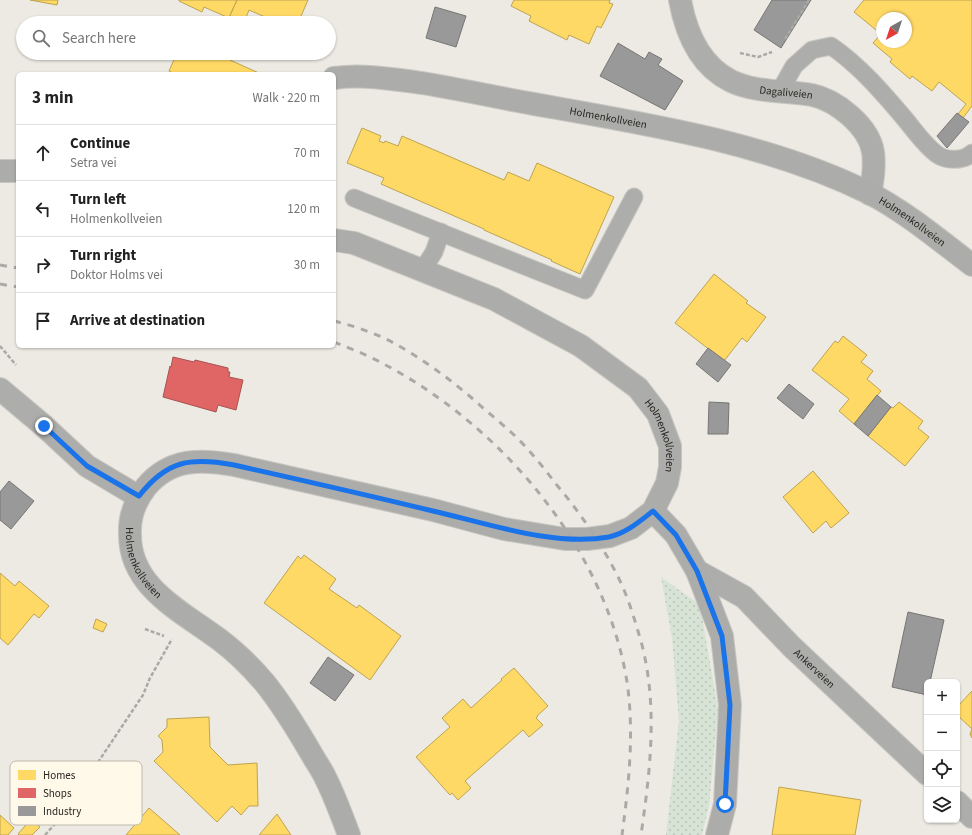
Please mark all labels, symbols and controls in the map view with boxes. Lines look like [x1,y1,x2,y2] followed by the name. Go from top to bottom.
[876,12,912,48] north arrow
[16,16,336,60] search box
[30,27,52,49] icon: search
[62,28,136,49] text: Search here
[758,82,814,103] street label: Dagaliveien
[32,86,73,110] text: 3 min
[252,89,320,107] text: Walk · 220 m
[568,103,648,132] street label: Holmenkollveien
[70,133,130,154] text: Continue
[32,142,54,164] icon: ahead
[294,144,320,162] text: 70 m
[70,154,117,172] text: Setra vei
[70,189,126,210] text: Turn left
[876,193,949,250] street label: Holmenkollveien
[32,198,54,220] icon: left
[287,200,320,218] text: 120 m
[70,210,162,228] text: Holmenkollveien
[70,245,136,266] text: Turn right
[32,254,54,276] icon: right
[294,256,320,274] text: 30 m
[70,266,163,284] text: Doktor Holms vei
[32,310,54,332] icon: arrive
[70,310,205,331] text: Arrive at destination
[641,396,677,474] street label: Holmenkollveien
[35,417,53,435] route end
[122,527,165,602] street label: Holmenkollveien
[790,645,838,692] street label: Ankerveien
[924,679,960,823] map controls
[924,679,960,715] button: +
[924,715,960,751] button: −
[924,751,960,787] button: locate
[10,761,142,825] legend
[43,768,76,783] text: Homes
[43,786,72,801] text: Shops
[924,787,960,823] button: layers
[716,795,734,813] route start
[43,804,81,819] text: Industry

